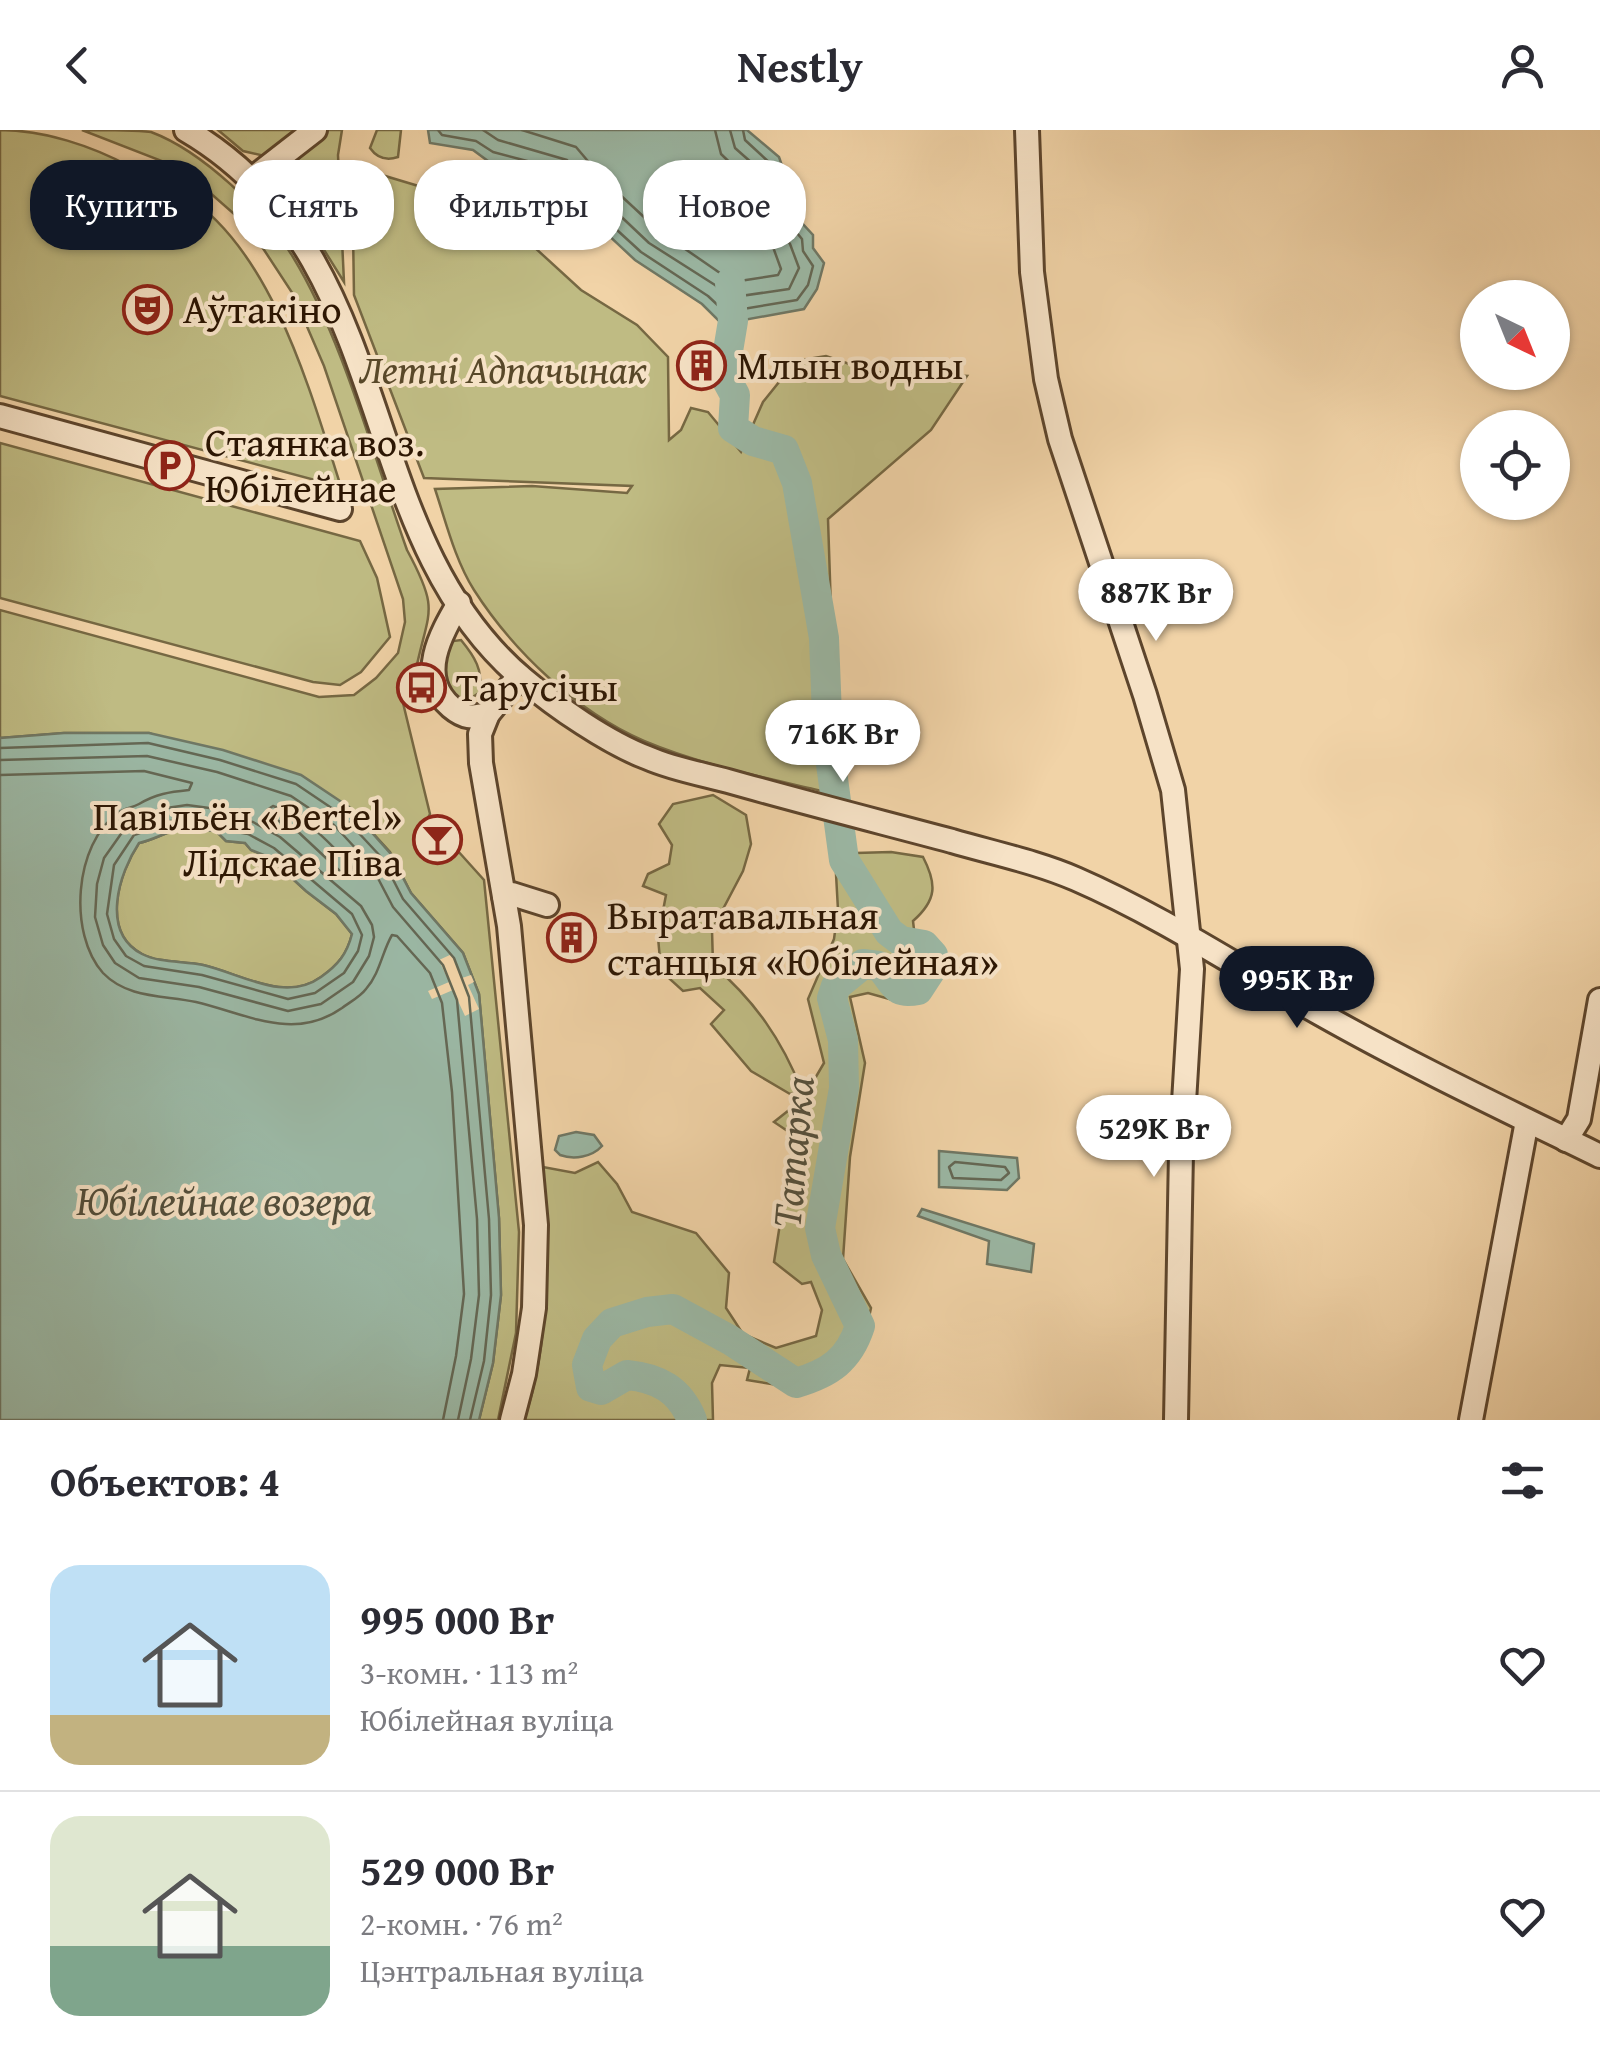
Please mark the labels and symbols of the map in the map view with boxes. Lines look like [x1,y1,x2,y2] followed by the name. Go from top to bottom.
[183,279,342,338] place label: Аўтакіно
[1460,280,1570,390] north arrow
[122,283,174,335] theatre icon: Аўтакіно
[737,335,963,394] place label: Млын водны
[359,339,647,398] park label: Летні Адпачынак
[676,339,728,391] building icon: Млын водны
[205,412,424,517] place label: Стаянка воз. Юбілейнае
[144,439,196,491] parking icon: Стаянка воз. Юбілейнае
[1064,559,1248,644] pin: 887K Br
[456,657,618,716] place label: Тарусічы
[395,661,447,713] bus stop icon: Тарусічы
[751,700,935,785] pin: 716K Br
[93,786,402,891] place label: Павільён «Bertel» Лідскае Піва
[411,813,463,865] bar icon: Павільён «Bertel» Лідскае Піва
[607,885,999,990] place label: Выратавальная станцыя «Юбілейная»
[546,912,598,964] building icon: Выратавальная станцыя «Юбілейная»
[1205,946,1389,1031] pin: 995K Br
[754,1073,829,1230] water label: Татарка
[1062,1095,1246,1180] pin: 529K Br
[76,1169,372,1230] water label: Юбілейнае возера

